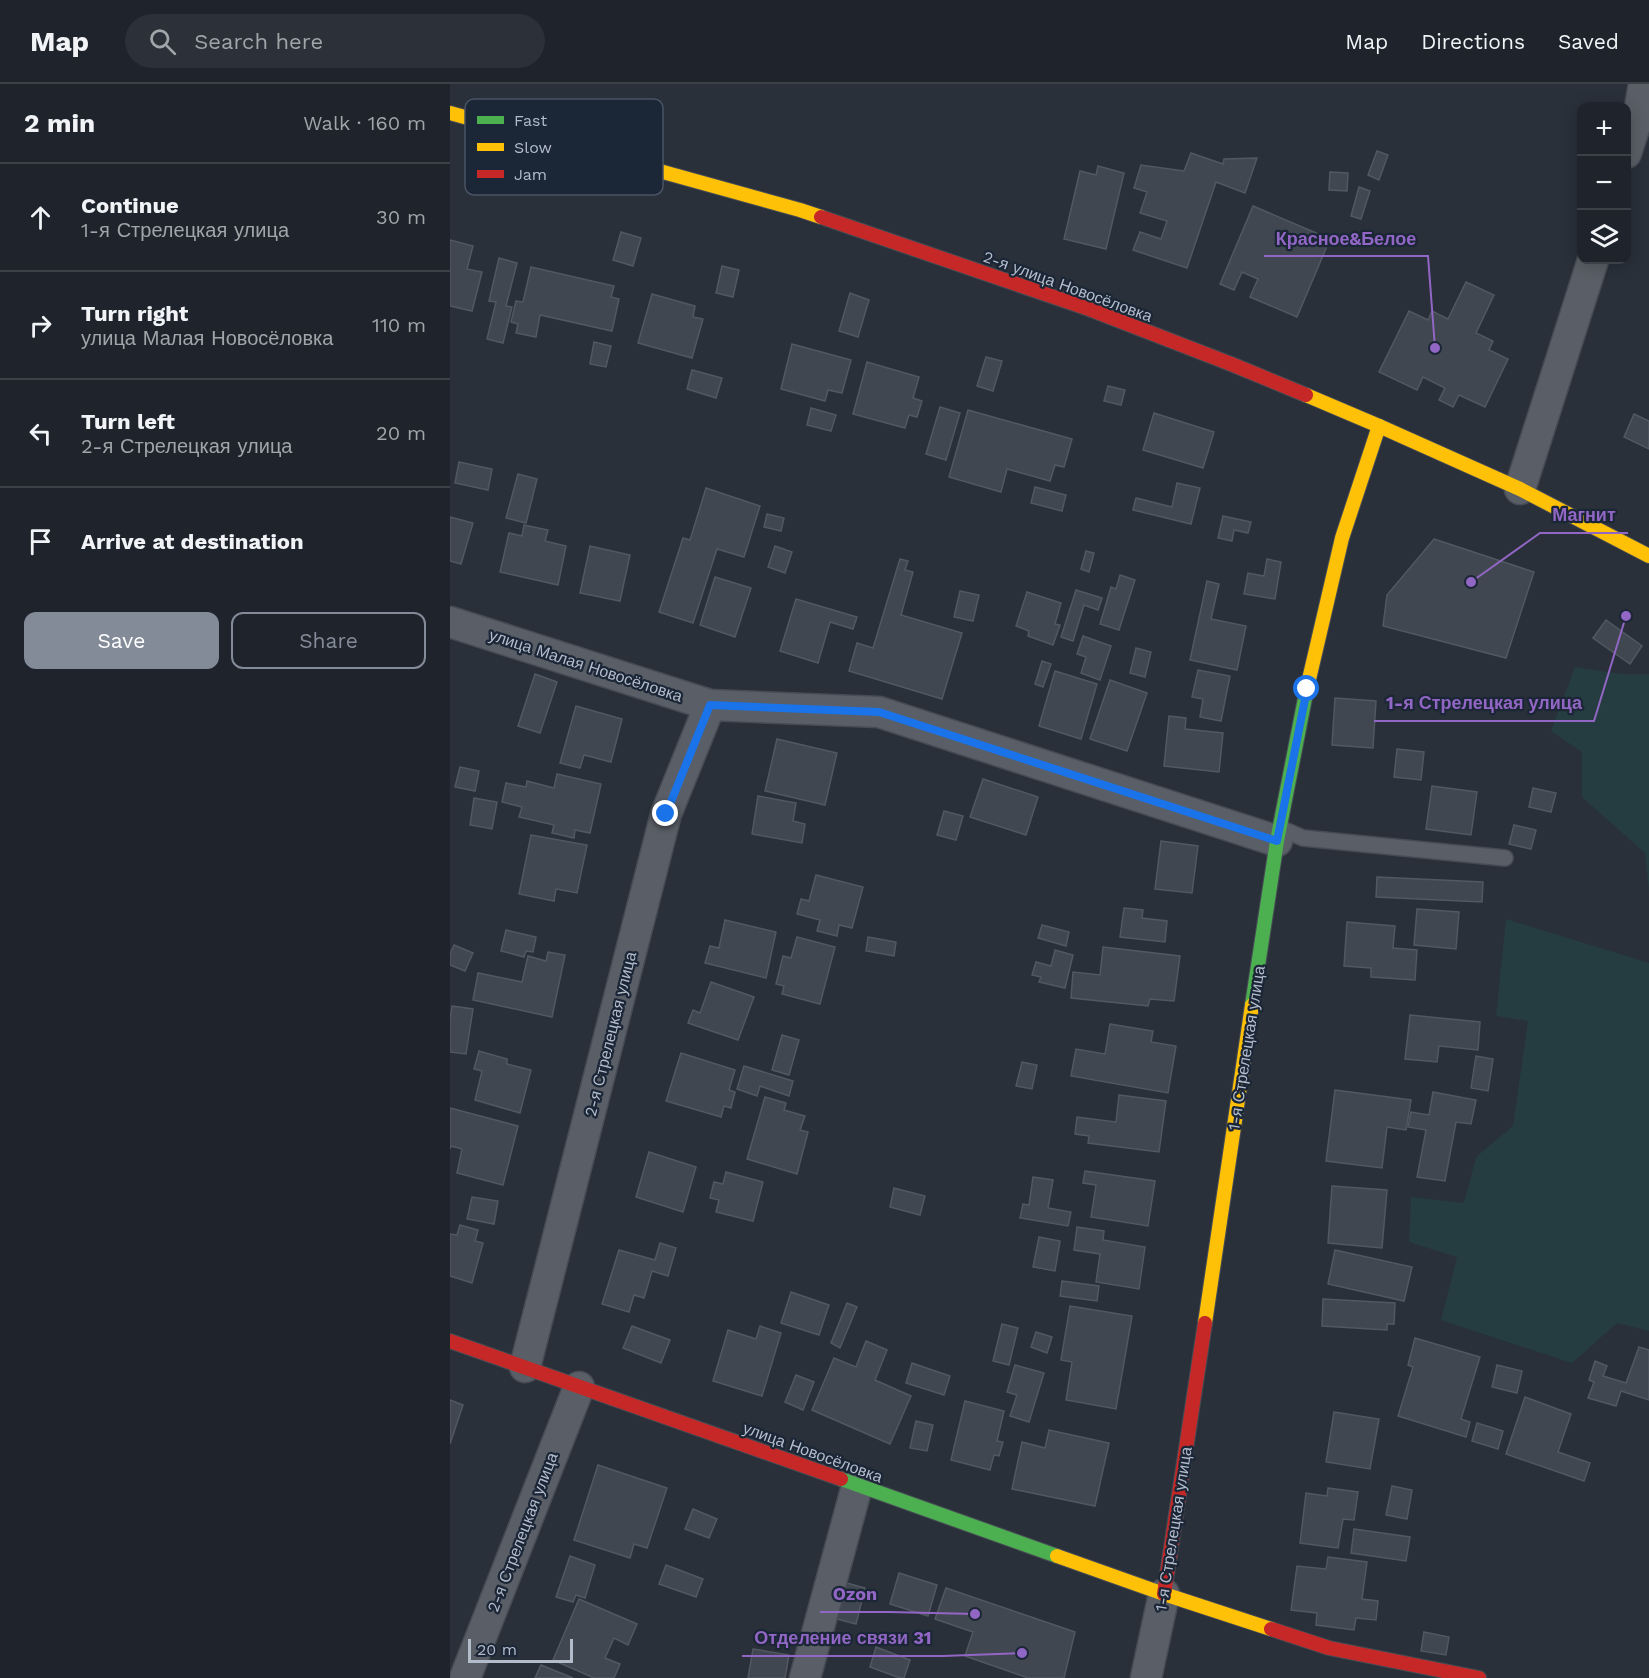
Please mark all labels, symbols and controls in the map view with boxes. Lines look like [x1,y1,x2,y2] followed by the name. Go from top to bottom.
[125,14,545,68] search box
[30,25,89,58] text: Map
[146,25,179,58] icon: search
[194,29,323,54] text: Search here
[1345,29,1388,54] text: Map
[1421,29,1525,54] text: Directions
[1558,29,1619,54] text: Saved
[465,99,663,195] legend
[1577,102,1631,264] map controls
[1577,102,1631,156] button: +
[24,108,95,138] text: 2 min
[303,111,426,135] text: Walk · 160 m
[514,111,547,130] text: Fast
[514,138,552,157] text: Slow
[1577,156,1631,210] button: −
[514,165,547,184] text: Jam
[81,193,179,218] text: Continue
[24,201,57,234] icon: ahead
[376,205,426,229] text: 30 m
[1577,210,1631,264] button: layers
[81,218,289,242] text: 1-я Стрелецкая улица
[1264,220,1428,256] callout: Красное&Белое
[1276,228,1416,249] text: Красное&Белое
[981,247,1155,326] street label: 2-я улица Новосёловка
[81,301,188,326] text: Turn right
[24,309,57,342] icon: right
[372,313,426,337] text: 110 m
[81,326,333,350] text: улица Малая Новосёловка
[81,409,175,434] text: Turn left
[24,417,57,450] icon: left
[376,421,426,445] text: 20 m
[81,434,293,458] text: 2-я Стрелецкая улица
[1540,497,1628,533] callout: Магнит
[1552,504,1616,525] text: Магнит
[24,525,57,558] icon: arrive
[81,529,304,554] text: Arrive at destination
[24,612,219,669] button: Save
[231,612,426,669] button: Share
[487,625,685,706] street label: улица Малая Новосёловка
[1293,675,1319,701] route start
[1374,685,1594,721] callout: 1-я Стрелецкая улица
[1386,692,1583,713] text: 1-я Стрелецкая улица
[652,800,678,826] route end
[581,950,640,1119] street label: 2-я Стрелецкая улица
[1224,964,1269,1132] street label: 1-я Стрелецкая улица
[740,1418,885,1487] street label: улица Новосёловка
[1151,1445,1196,1613] street label: 1-я Стрелецкая улица
[483,1450,562,1615] street label: 2-я Стрелецкая улица
[820,1576,889,1612] callout: Ozon
[833,1583,877,1604] text: Ozon
[742,1620,943,1656] callout: Отделение связи 31
[754,1627,932,1648] text: Отделение связи 31
[468,1636,573,1664] scale bar
[477,1640,517,1659] text: 20 m

